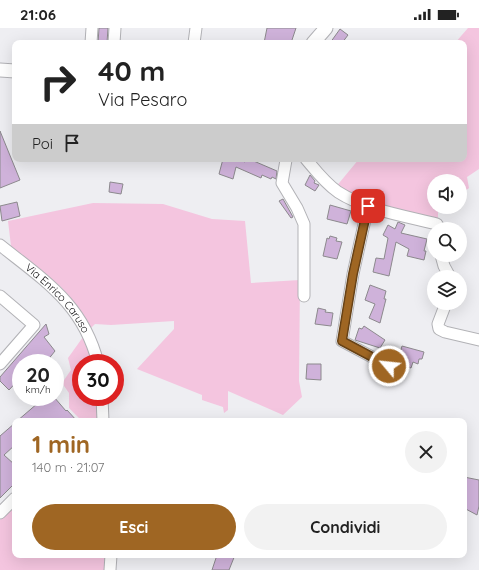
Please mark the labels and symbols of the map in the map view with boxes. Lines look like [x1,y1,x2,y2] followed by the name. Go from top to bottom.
[351,189,385,223] pin
[22,260,93,336] street label: Via Enrico Caruso
[368,345,410,387] position arrow
[72,354,124,406] speed limit sign: 30

